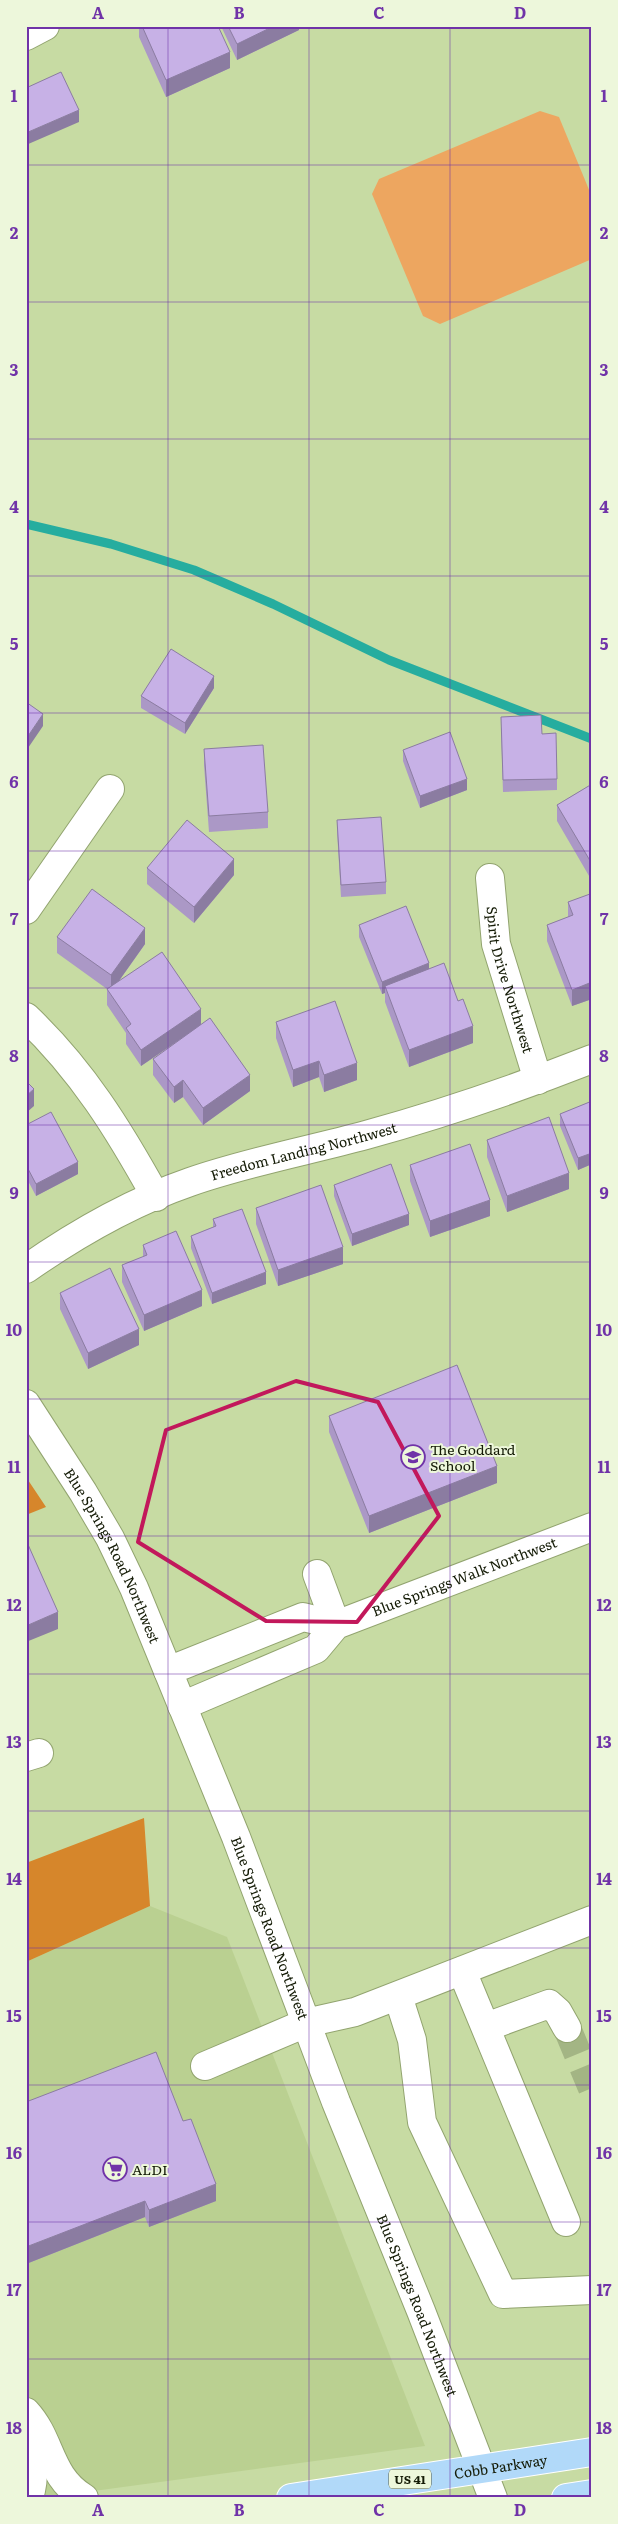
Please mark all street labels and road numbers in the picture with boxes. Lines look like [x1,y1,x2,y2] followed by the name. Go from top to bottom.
[483,905,539,1056] street label: Spirit Drive Northwest
[208,1117,399,1185] street label: Freedom Landing Northwest
[60,1464,166,1646] street label: Blue Springs Road Northwest
[369,1531,560,1620] street label: Blue Springs Walk Northwest
[227,1833,314,2023] street label: Blue Springs Road Northwest
[373,2211,463,2400] street label: Blue Springs Road Northwest
[452,2449,550,2483] street label: Cobb Parkway
[389,2470,431,2488] road number: US 41

